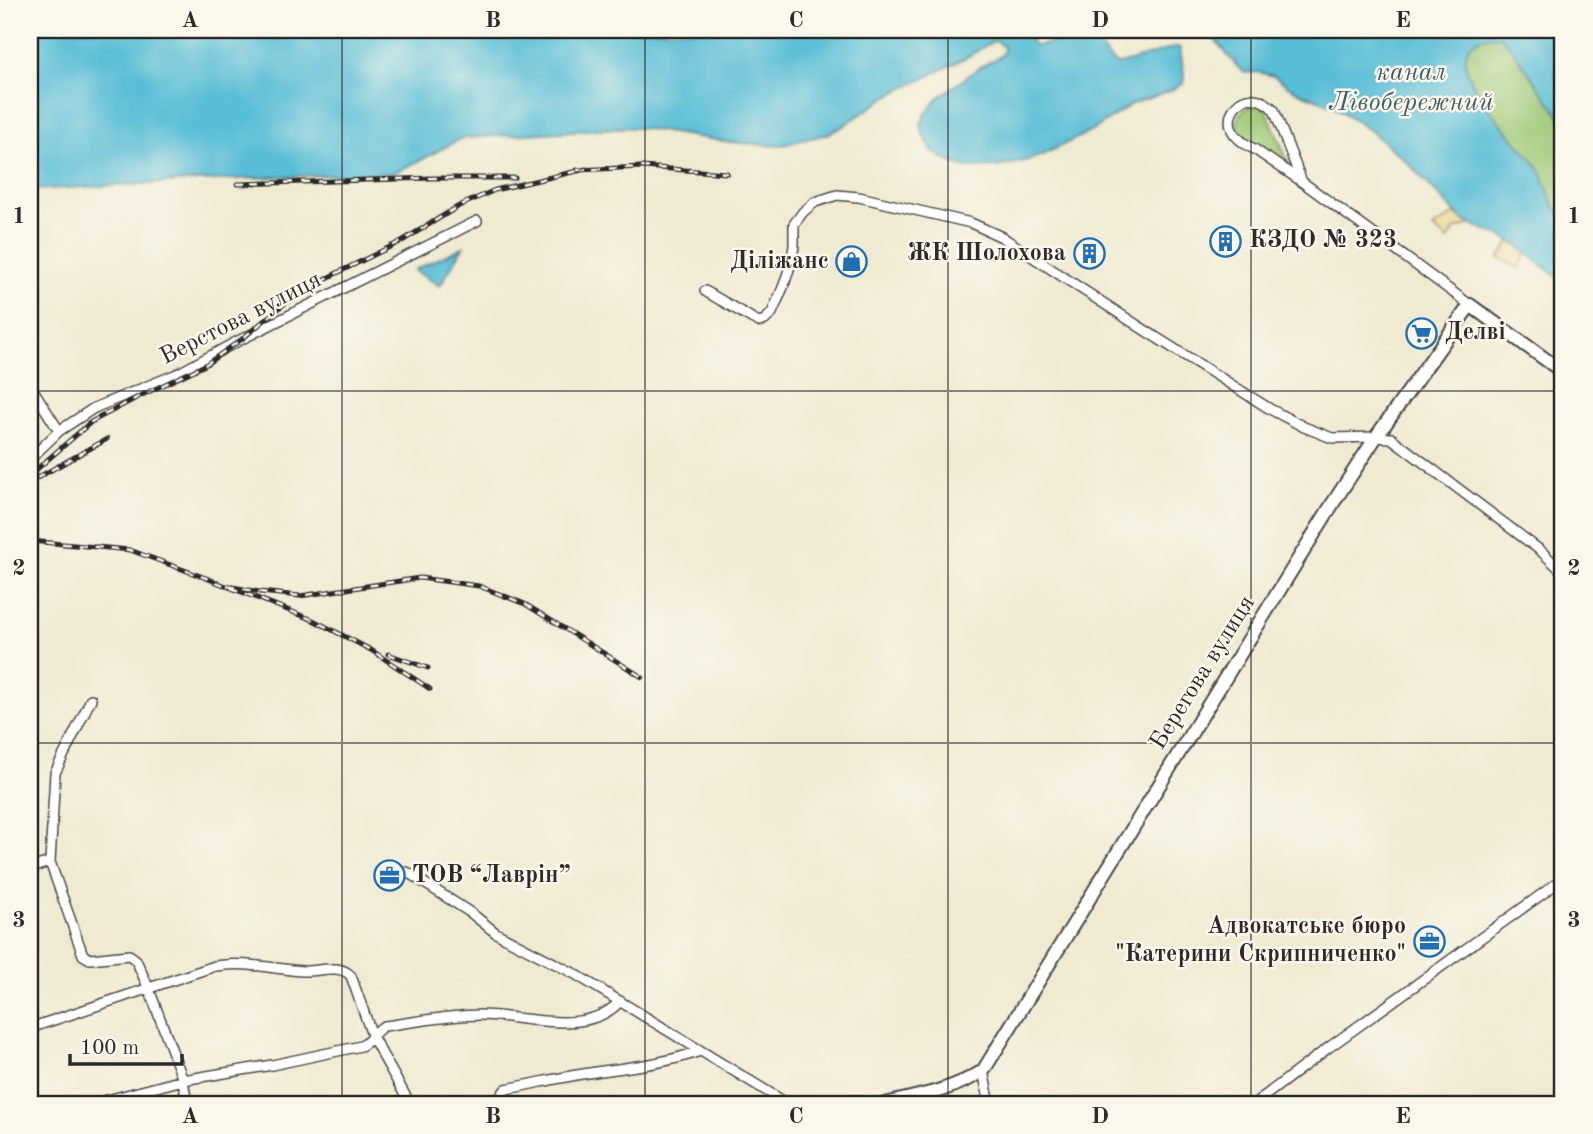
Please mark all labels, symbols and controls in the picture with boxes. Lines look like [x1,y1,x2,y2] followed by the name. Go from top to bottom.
[181,9,199,32] text: A
[485,9,501,32] text: B
[788,9,804,32] text: C
[1091,9,1109,32] text: D
[1395,9,1411,32] text: E
[1328,60,1494,116] water label: канал Лівобережний
[12,205,26,228] text: 1
[1567,205,1581,228] text: 1
[1209,224,1243,258] building icon: КЗДО № 323
[1249,229,1397,253] place label: КЗДО № 323
[1072,237,1106,271] building icon: ЖК Шолохова
[908,242,1066,266] place label: ЖК Шолохова
[835,245,869,279] shop icon: Діліжанс
[730,250,829,274] place label: Діліжанс
[157,268,325,370] street label: Верстова вулиця
[1405,316,1439,350] supermarket icon: Делві
[1445,321,1506,345] place label: Делві
[12,557,26,580] text: 2
[1567,557,1581,580] text: 2
[1146,592,1260,754] street label: Берегова вулиця
[372,859,406,893] office icon: ТОВ “Лаврін”
[412,863,571,888] place label: ТОВ “Лаврін”
[12,909,26,932] text: 3
[1567,909,1581,932] text: 3
[1115,915,1406,967] place label: Адвокатське бюро "Катерини Скрипниченко"
[1412,924,1446,958] office icon: Адвокатське бюро "Катерини Скрипниченко"
[70,1022,182,1066] scale bar
[80,1038,139,1059] text: 100 m
[181,1105,199,1128] text: A
[485,1105,501,1128] text: B
[788,1105,804,1128] text: C
[1091,1105,1109,1128] text: D
[1395,1105,1411,1128] text: E

